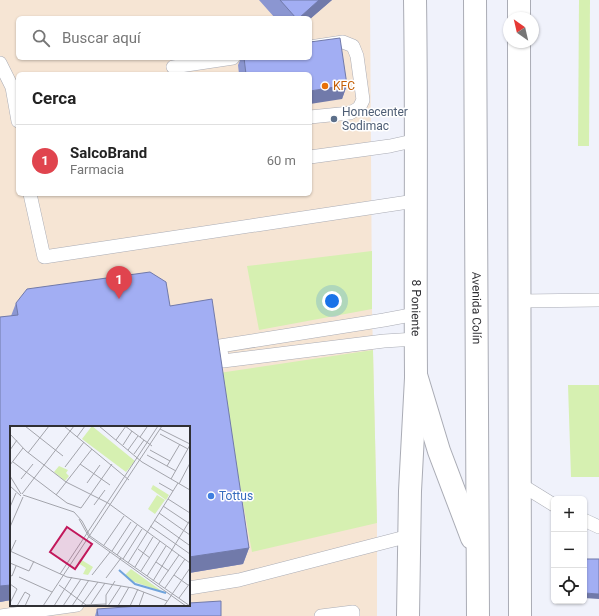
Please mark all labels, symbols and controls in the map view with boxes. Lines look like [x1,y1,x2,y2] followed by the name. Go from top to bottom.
[503,12,539,48] north arrow
[16,16,312,60] search box
[30,27,52,49] icon: search
[62,29,141,47] text: Buscar aquí
[333,79,355,93] place label: KFC
[320,81,330,91] marker: KFC
[32,88,76,108] text: Cerca
[342,105,408,133] place label: Homecenter Sodimac
[329,114,339,124] marker: Homecenter Sodimac
[70,144,147,162] text: SalcoBrand
[41,153,49,168] text: 1
[267,153,296,168] text: 60 m
[70,162,124,177] text: Farmacia
[106,266,132,299] pin: 1
[469,272,484,344] street label: Avenida Colín
[409,280,423,337] street label: 8 Poniente
[322,291,342,311] your location
[10,426,190,606] inset map
[219,489,253,503] place label: Tottus
[206,491,216,501] marker: Tottus
[551,496,587,604] map controls
[551,496,587,532] button: +
[551,532,587,568] button: −
[551,568,587,604] button: locate

